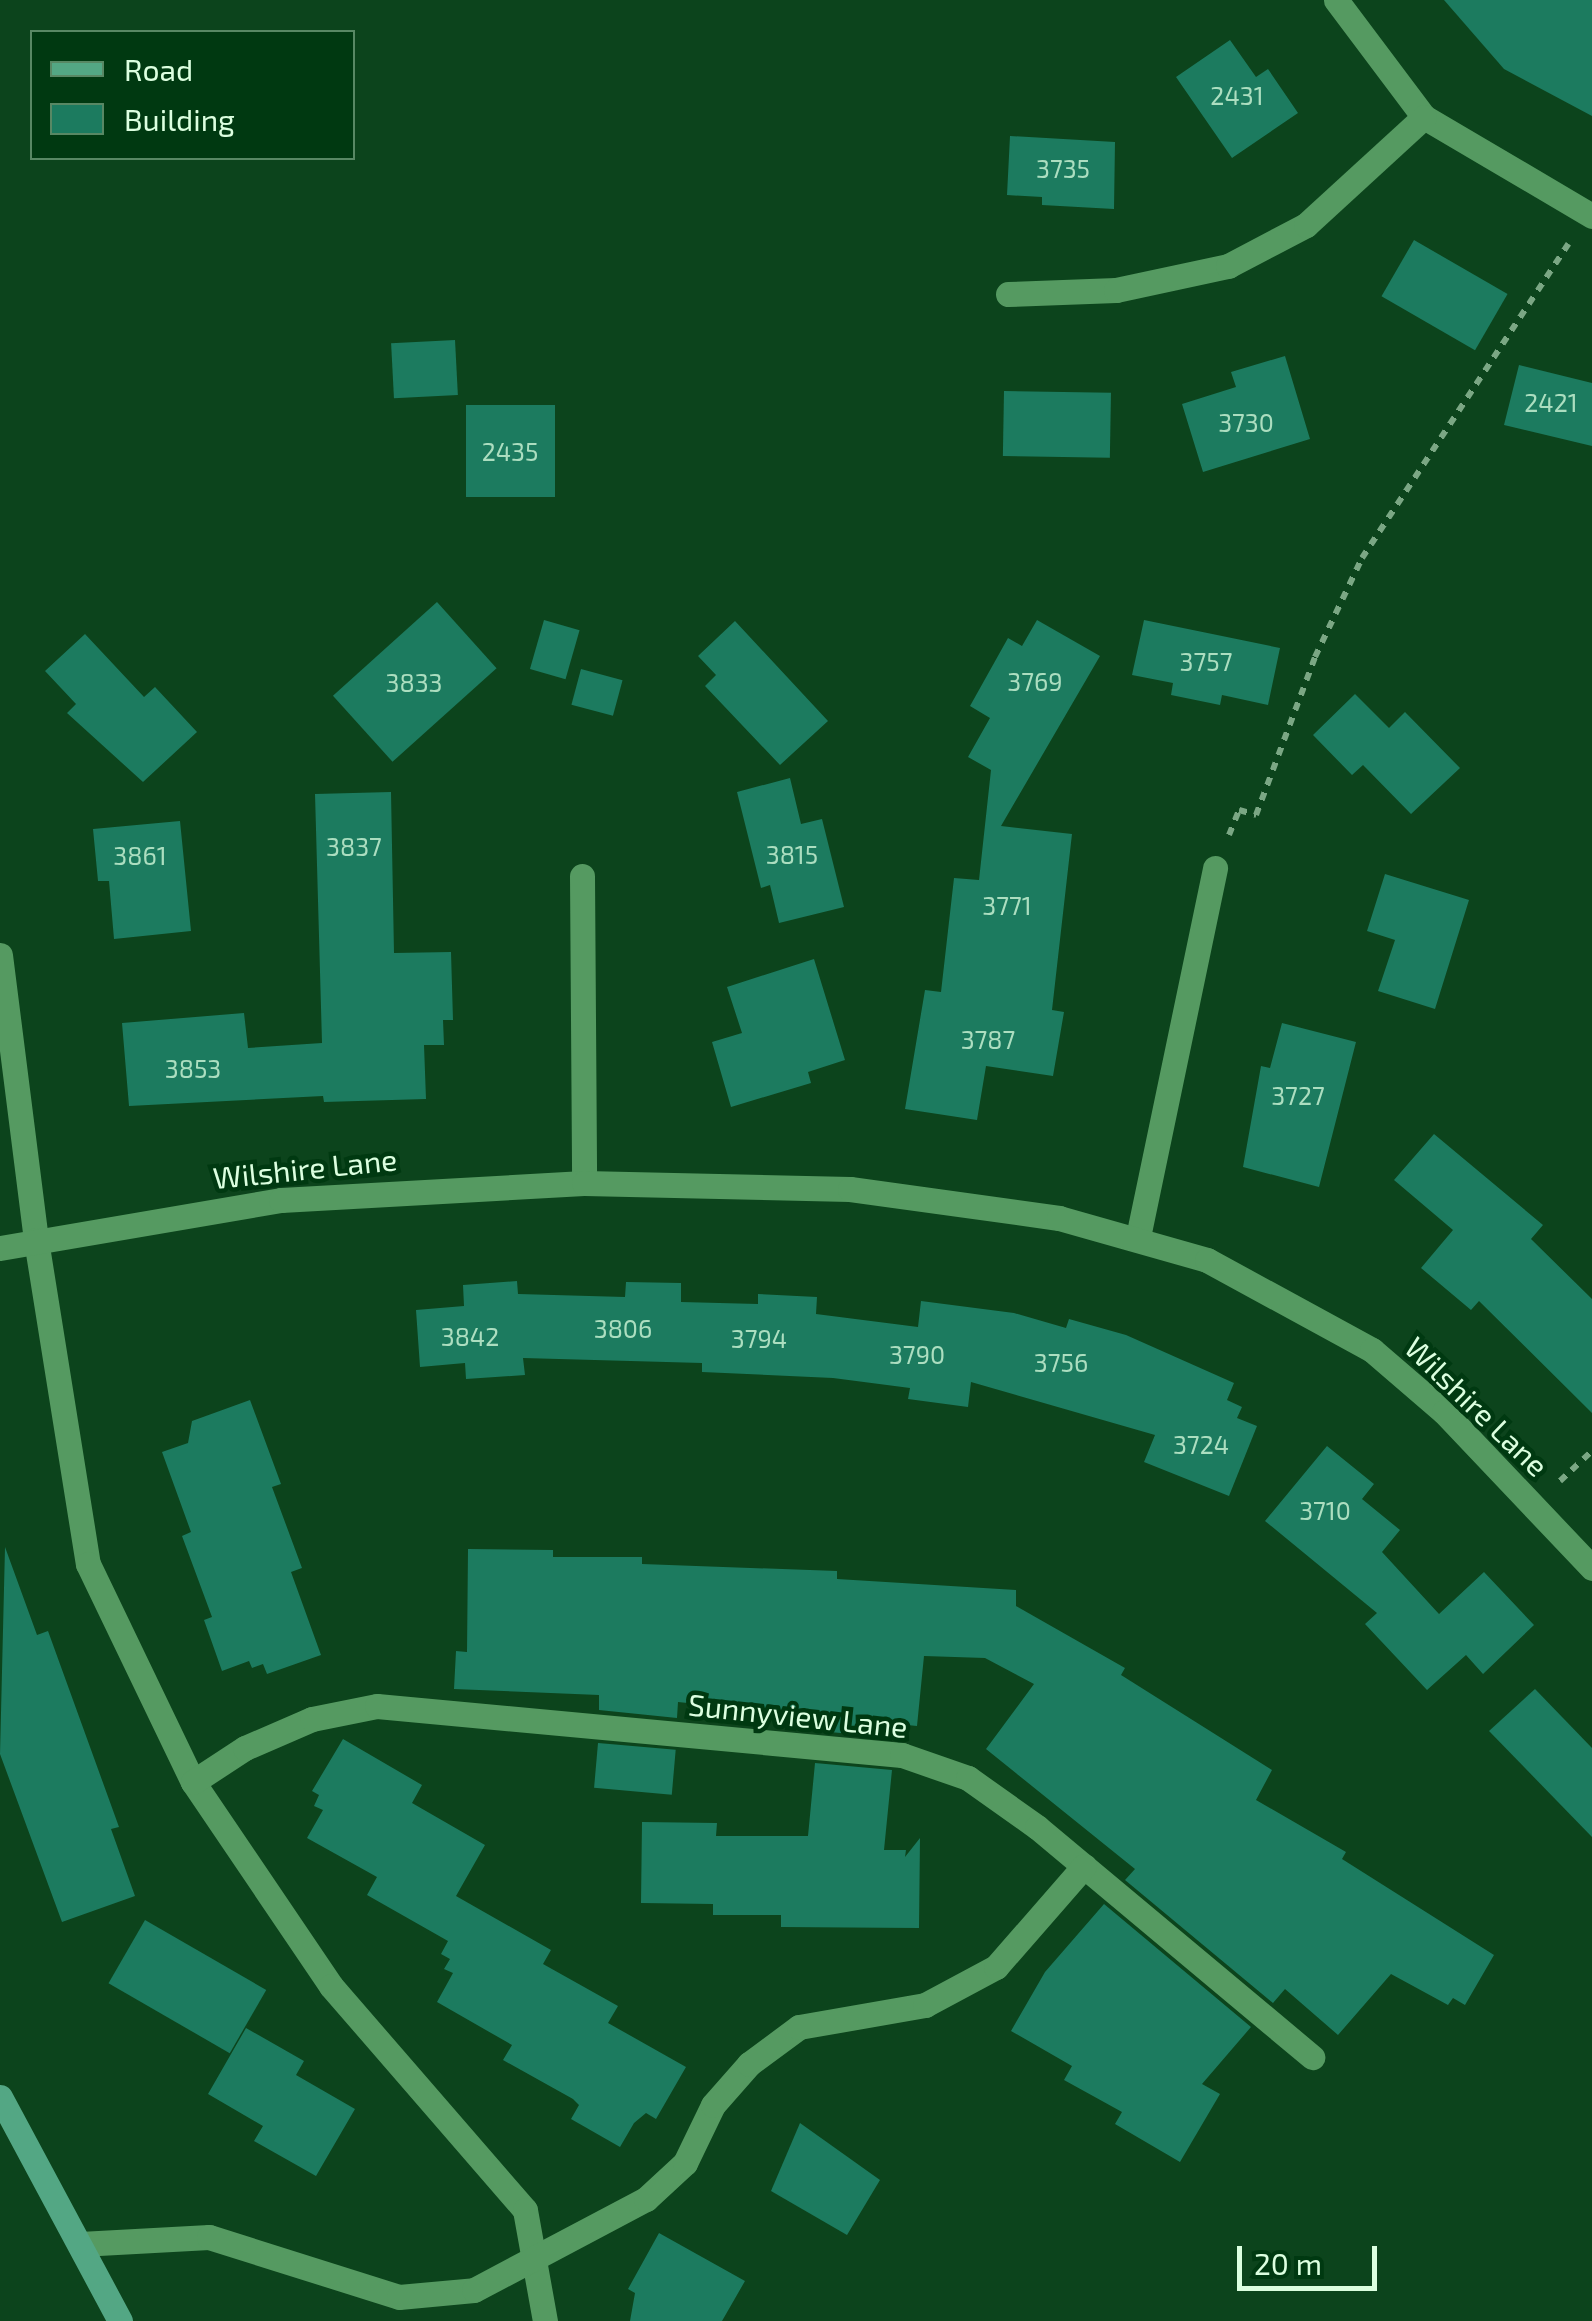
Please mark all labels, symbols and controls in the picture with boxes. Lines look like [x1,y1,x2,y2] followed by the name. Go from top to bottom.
[30,30,355,160] legend
[124,51,193,87] text: Road
[1210,80,1264,110] house number: 2431
[124,101,235,137] text: Building
[1036,153,1090,183] house number: 3735
[1524,387,1578,417] house number: 2421
[1218,407,1274,437] house number: 3730
[482,436,538,466] house number: 2435
[1180,646,1232,676] house number: 3757
[1007,666,1063,696] house number: 3769
[386,667,442,697] house number: 3833
[326,831,382,861] house number: 3837
[766,839,818,869] house number: 3815
[113,840,167,870] house number: 3861
[982,890,1032,920] house number: 3771
[961,1024,1015,1054] house number: 3787
[165,1053,221,1083] house number: 3853
[1271,1080,1325,1110] house number: 3727
[211,1140,399,1196] street label: Wilshire Lane
[594,1313,652,1343] house number: 3806
[441,1321,499,1351] house number: 3842
[731,1323,787,1353] house number: 3794
[1398,1329,1556,1483] street label: Wilshire Lane
[889,1339,945,1369] house number: 3790
[1034,1347,1088,1377] house number: 3756
[1173,1429,1229,1459] house number: 3724
[1299,1495,1351,1525] house number: 3710
[686,1686,910,1744] street label: Sunnyview Lane
[1242,2226,1382,2288] scale bar
[1254,2245,1322,2281] text: 20 m

